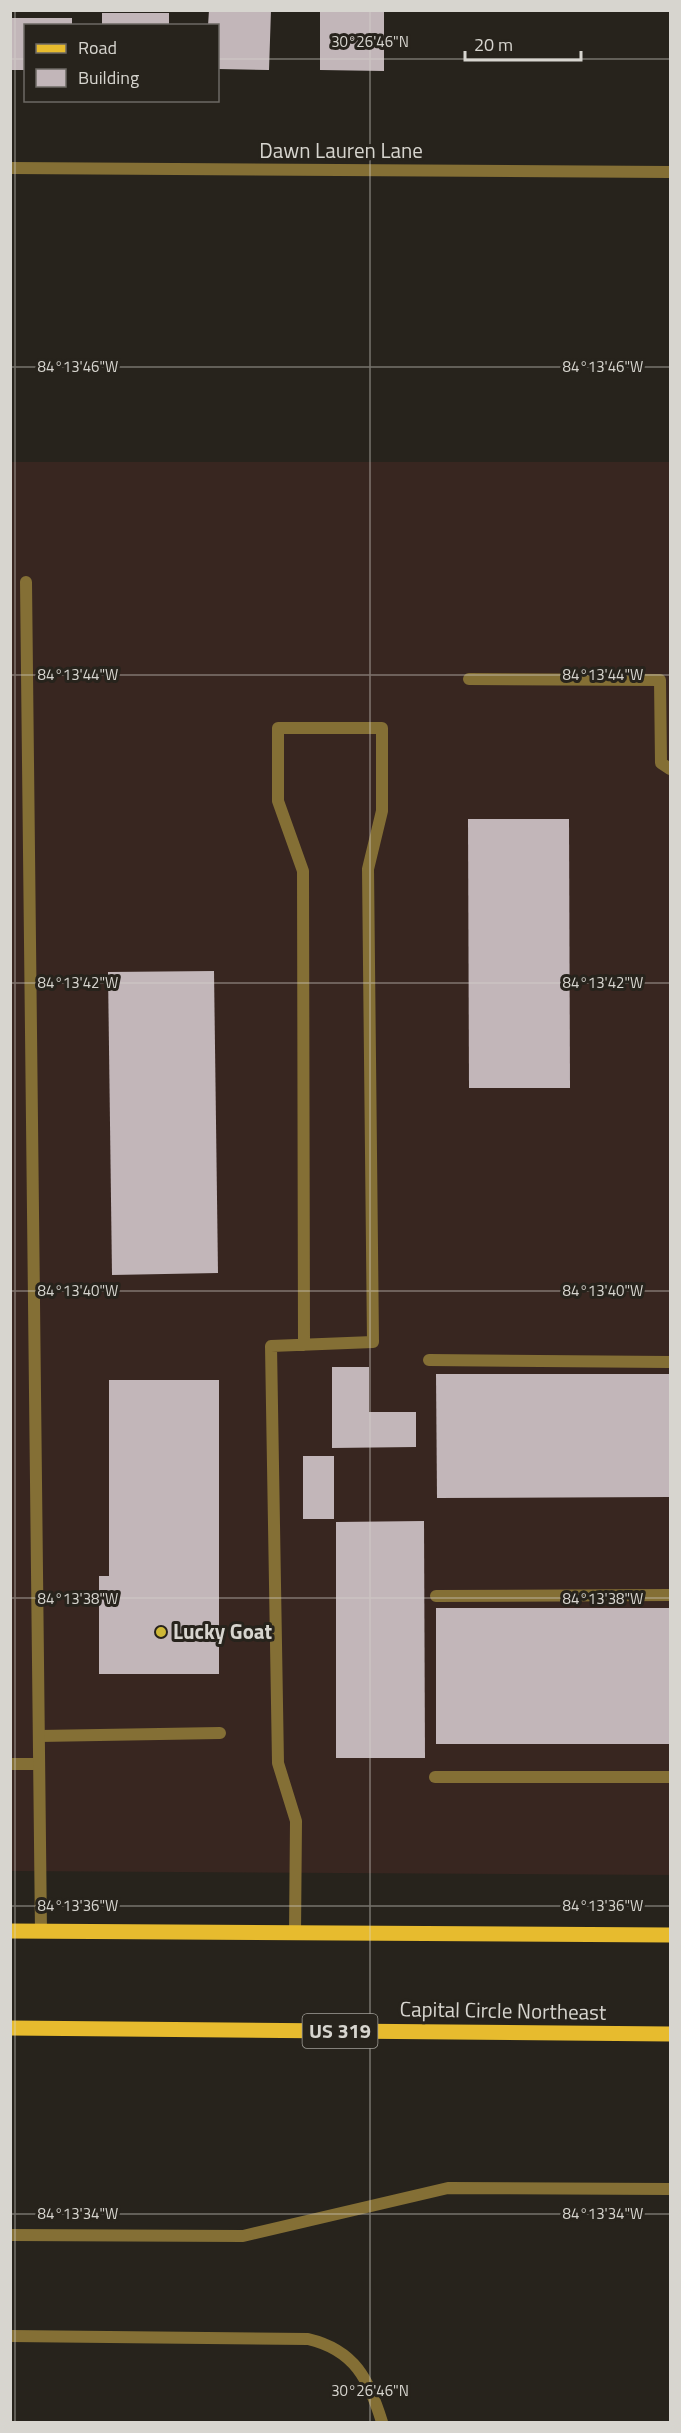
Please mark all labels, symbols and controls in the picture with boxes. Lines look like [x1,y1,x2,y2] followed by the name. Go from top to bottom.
[24,24,219,102] legend
[465,24,580,62] scale bar
[331,30,409,53] text: 30°26'46"N
[474,31,513,58] text: 20 m
[78,34,117,61] text: Road
[78,64,139,91] text: Building
[259,134,423,166] street label: Dawn Lauren Lane
[38,355,118,378] text: 84°13'46"W
[563,355,643,378] text: 84°13'46"W
[38,663,118,686] text: 84°13'44"W
[563,663,643,686] text: 84°13'44"W
[38,971,118,994] text: 84°13'42"W
[563,971,643,994] text: 84°13'42"W
[38,1279,118,1302] text: 84°13'40"W
[563,1279,643,1302] text: 84°13'40"W
[38,1587,118,1610] text: 84°13'38"W
[563,1587,643,1610] text: 84°13'38"W
[173,1615,273,1647] place label: Lucky Goat
[154,1625,168,1639] marker: Lucky Goat
[38,1894,118,1917] text: 84°13'36"W
[563,1894,643,1917] text: 84°13'36"W
[399,1992,607,2028] street label: Capital Circle Northeast
[302,2014,378,2048] road number: US 319
[38,2202,118,2225] text: 84°13'34"W
[563,2202,643,2225] text: 84°13'34"W
[331,2379,409,2402] text: 30°26'46"N

